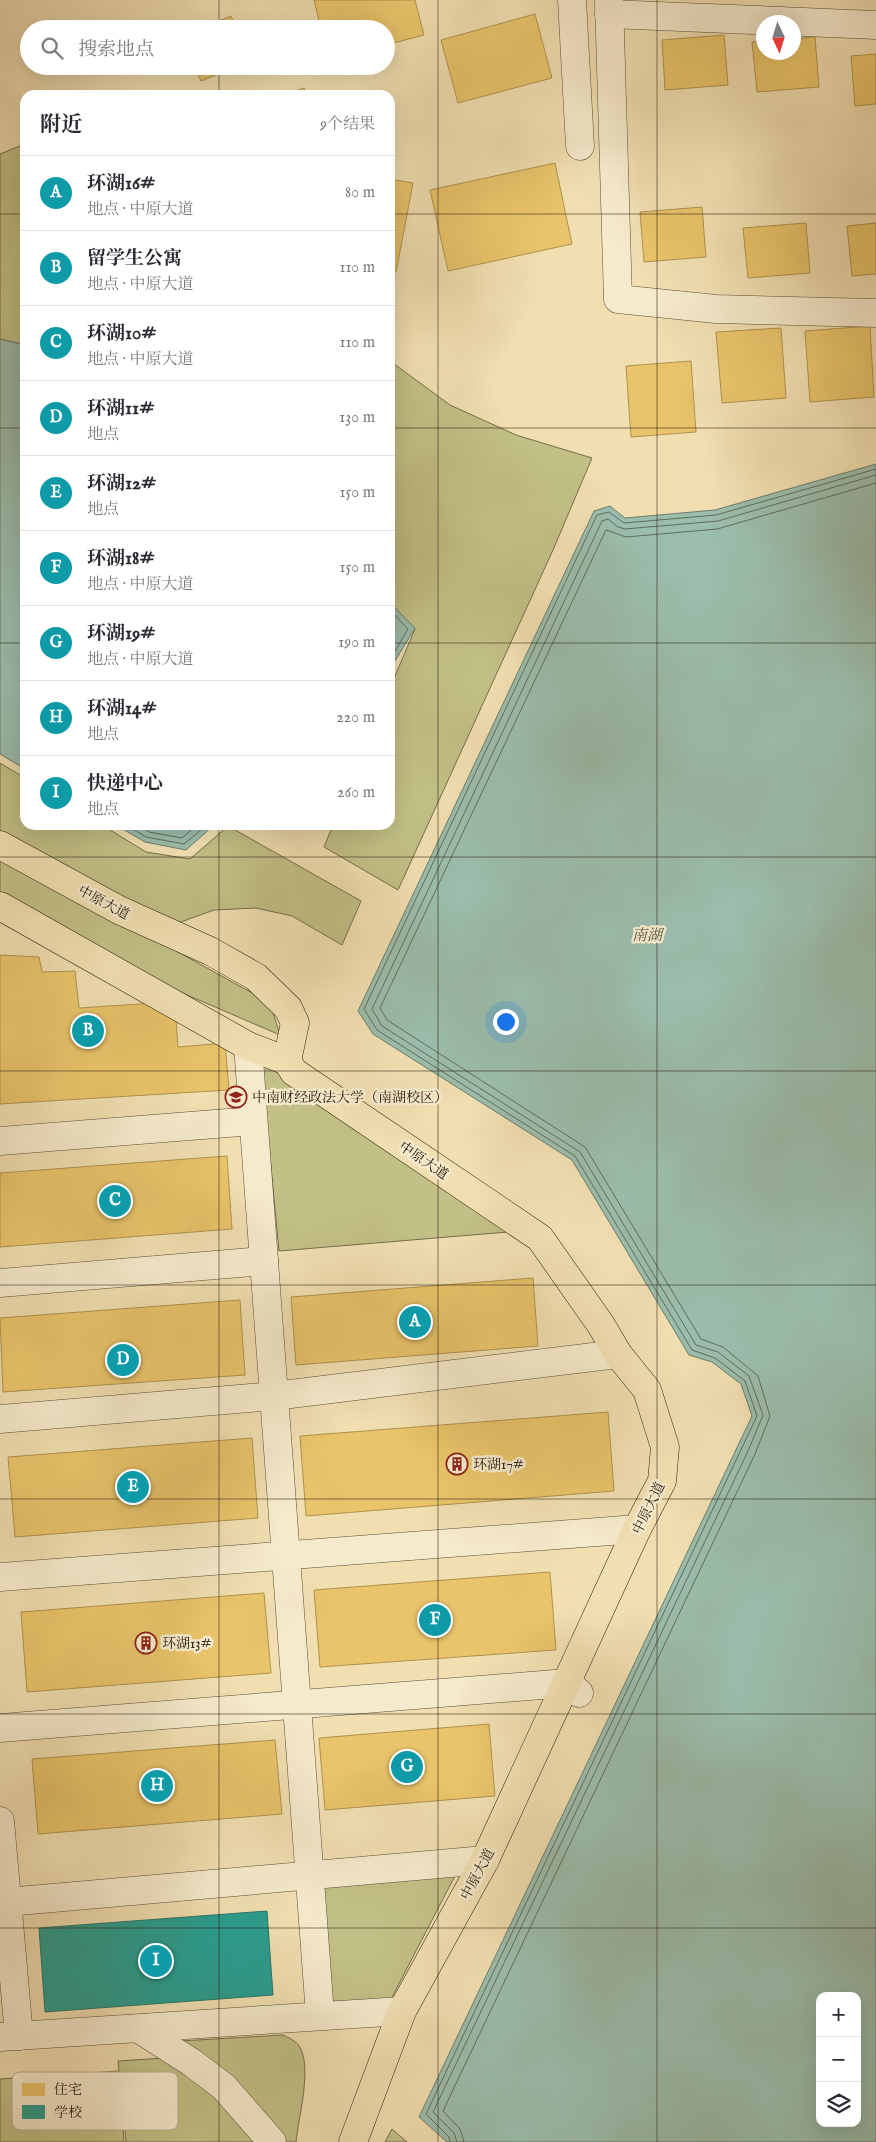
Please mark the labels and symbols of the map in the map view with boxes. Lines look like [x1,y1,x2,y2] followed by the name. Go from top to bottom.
[756,15,801,60] north arrow
[75,882,132,924] street label: 中原大道
[632,926,665,945] water label: 南湖
[493,1009,519,1035] your location
[72,1012,104,1050] pin: B
[224,1085,248,1109] school or university icon: 中南财经政法大学（南湖校区）
[252,1089,448,1107] place label: 中南财经政法大学（南湖校区）
[395,1138,452,1184] street label: 中原大道
[99,1182,131,1220] pin: C
[399,1303,431,1341] pin: A
[107,1341,139,1379] pin: D
[445,1452,469,1476] building icon: 环湖17#
[473,1456,524,1474] place label: 环湖17#
[117,1468,149,1506] pin: E
[629,1479,669,1538] street label: 中原大道
[419,1601,451,1639] pin: F
[134,1631,158,1655] building icon: 环湖13#
[162,1635,212,1653] place label: 环湖13#
[391,1748,423,1786] pin: G
[141,1767,173,1805] pin: H
[457,1846,499,1903] street label: 中原大道
[140,1942,172,1980] pin: I
[12,2072,178,2130] legend
[54,2081,82,2099] text: 住宅
[54,2104,82,2122] text: 学校

